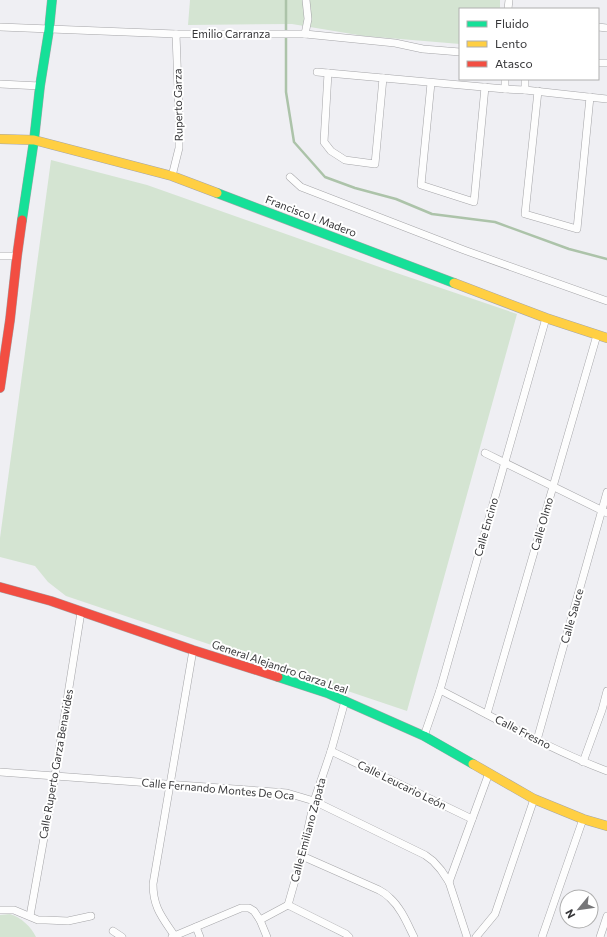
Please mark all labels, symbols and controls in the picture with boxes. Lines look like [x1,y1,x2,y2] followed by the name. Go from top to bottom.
[459,8,599,80] legend
[495,16,529,30] text: Fluido
[192,27,270,40] street label: Emilio Carranza
[495,36,527,50] text: Lento
[495,56,533,70] text: Atasco
[170,69,185,141] street label: Ruperto Garza
[264,192,359,239] street label: Francisco I. Madero
[471,495,500,558] street label: Calle Encino
[528,495,555,552] street label: Calle Olmo
[557,587,586,645] street label: Calle Sauce
[210,637,350,696] street label: General Alejandro Garza Leal
[36,688,75,840] street label: Calle Ruperto Garza Benavides
[493,712,554,751] street label: Calle Fresno
[356,757,449,812] street label: Calle Leucario León
[141,775,295,802] street label: Calle Fernando Montes De Oca
[287,776,328,884] street label: Calle Emiliano Zapata
[559,889,599,929] north arrow
[562,907,578,921] text: N

